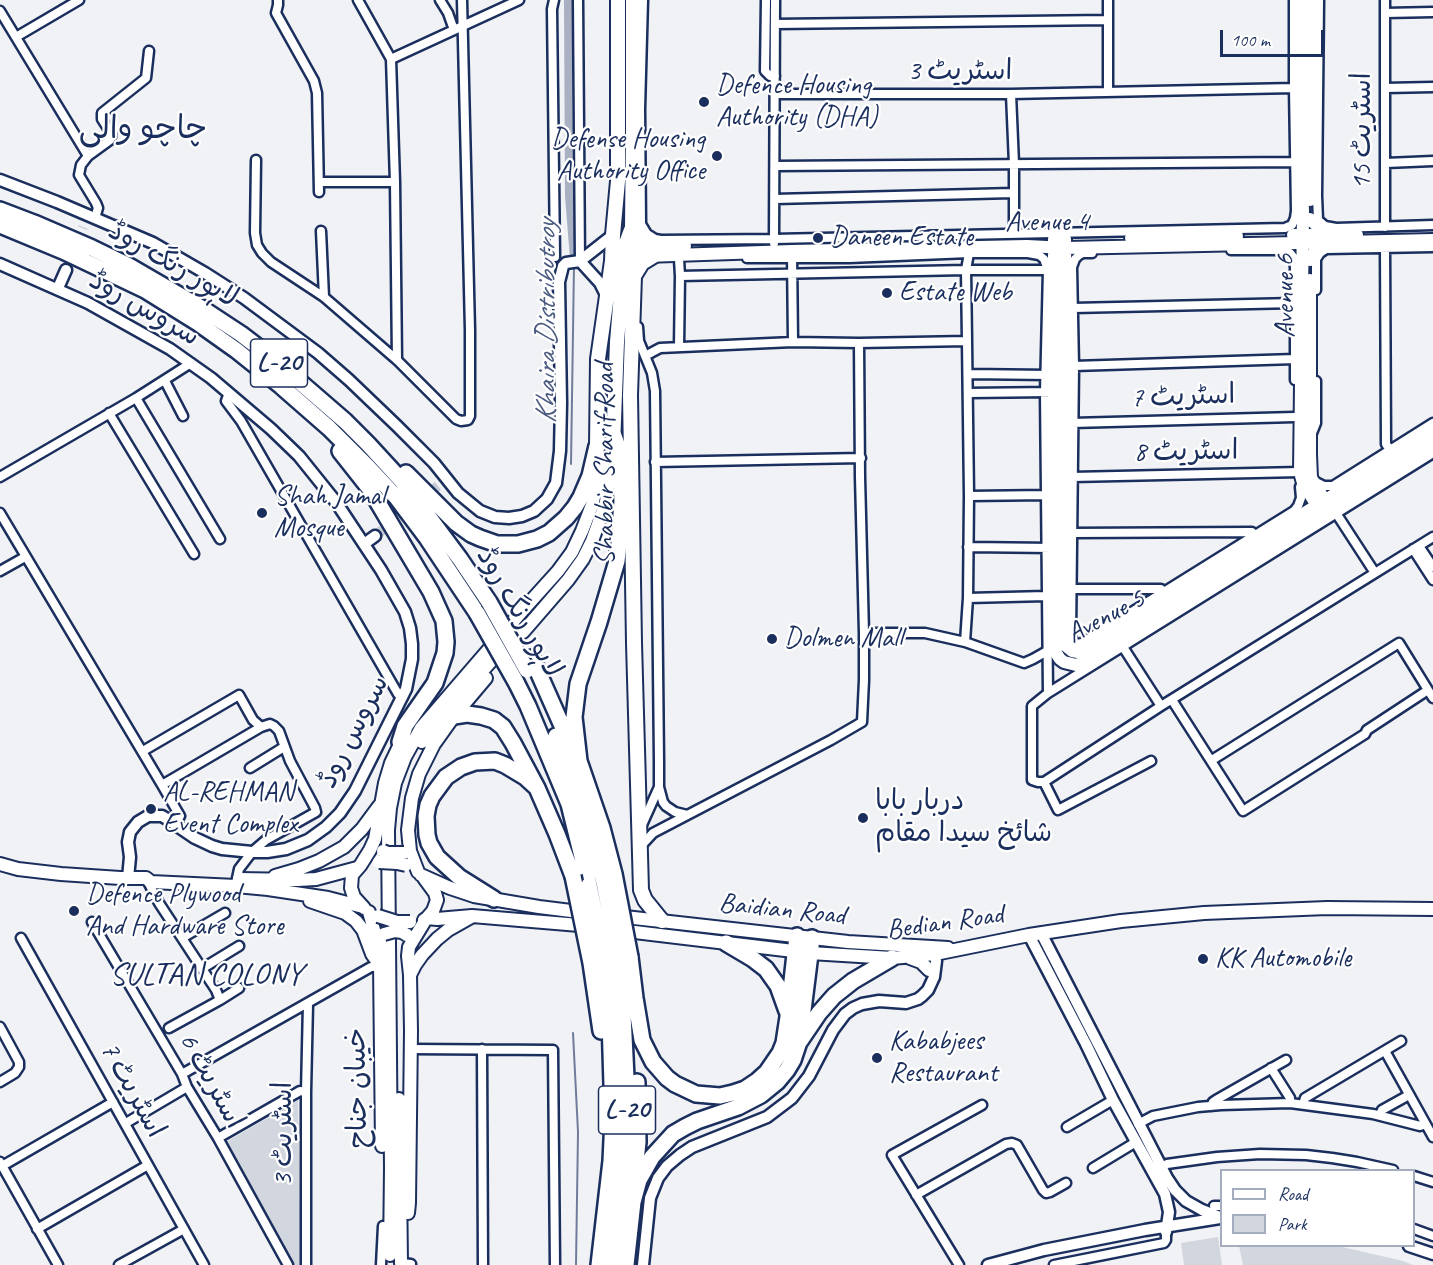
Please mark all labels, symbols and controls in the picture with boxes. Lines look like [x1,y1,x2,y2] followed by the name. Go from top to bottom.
[1223,18,1326,56] scale bar
[1231,29,1270,51] text: 100 m
[908,55,1012,89] street label: اسٹریٹ 3
[716,69,877,135] place label: Defence Housing Authority (DHA)
[1346,72,1380,190] street label: اسٹریٹ 15
[697,95,711,109] marker: Defence Housing Authority (DHA)
[79,111,207,149] district label: چاچو والی
[551,123,705,189] place label: Defense Housing Authority Office
[710,149,724,163] marker: Defense Housing Authority Office
[1005,206,1089,240] street label: Avenue 4
[102,214,244,316] street label: لاہور رنگ روڈ
[529,220,565,424] water label: Khaira Distributroy
[830,221,973,255] place label: Daneen Estate
[811,231,825,245] marker: Daneen Estate
[1269,254,1303,338] street label: Avenue 6
[83,264,205,354] street label: سروس روڈ
[899,276,1012,310] place label: Estate Web
[880,286,894,300] marker: Estate Web
[250,339,308,387] road number: L-20
[589,363,623,565] street label: Shabbir Sharif Road
[1130,378,1236,416] street label: اسٹریٹ 7
[1133,434,1239,470] street label: اسٹریٹ 8
[274,480,385,546] place label: Shah Jamal Mosque
[255,506,269,520] marker: Shah Jamal Mosque
[468,542,570,684] street label: لاہور رنگ روڈ
[1061,583,1151,651] street label: Avenue 5
[784,622,903,656] place label: Dolmen Mall
[765,632,779,646] marker: Dolmen Mall
[311,670,397,794] street label: سروس روڈ
[163,776,297,842] place label: AL-REHMAN Event Complex
[875,785,1052,851] place label: دربار بابا شائخ سیدا مقام
[144,802,158,816] marker: AL-REHMAN Event Complex
[856,811,870,825] marker: دربار بابا شائخ سیدا مقام
[86,878,283,944] place label: Defence Plywood And Hardware Store
[717,887,847,933] street label: Baidian Road
[884,898,1006,948] street label: Bedian Road
[67,904,81,918] marker: Defence Plywood And Hardware Store
[1215,942,1351,976] place label: KK Automobile
[1196,952,1210,966] marker: KK Automobile
[100,957,312,995] district label: SULTAN COLONY
[889,1025,997,1091] place label: Kababjees Restaurant
[171,1027,251,1135] street label: اسٹریٹ 6
[340,1027,376,1149] street label: خیبان جناح
[92,1036,172,1144] street label: اسٹریٹ 7
[870,1051,884,1065] marker: Kababjees Restaurant
[267,1082,301,1186] street label: اسٹریٹ 3
[598,1086,656,1134] road number: L-20
[1220,1169,1415,1247] legend
[1278,1183,1308,1205] text: Road
[1278,1213,1307,1235] text: Park

